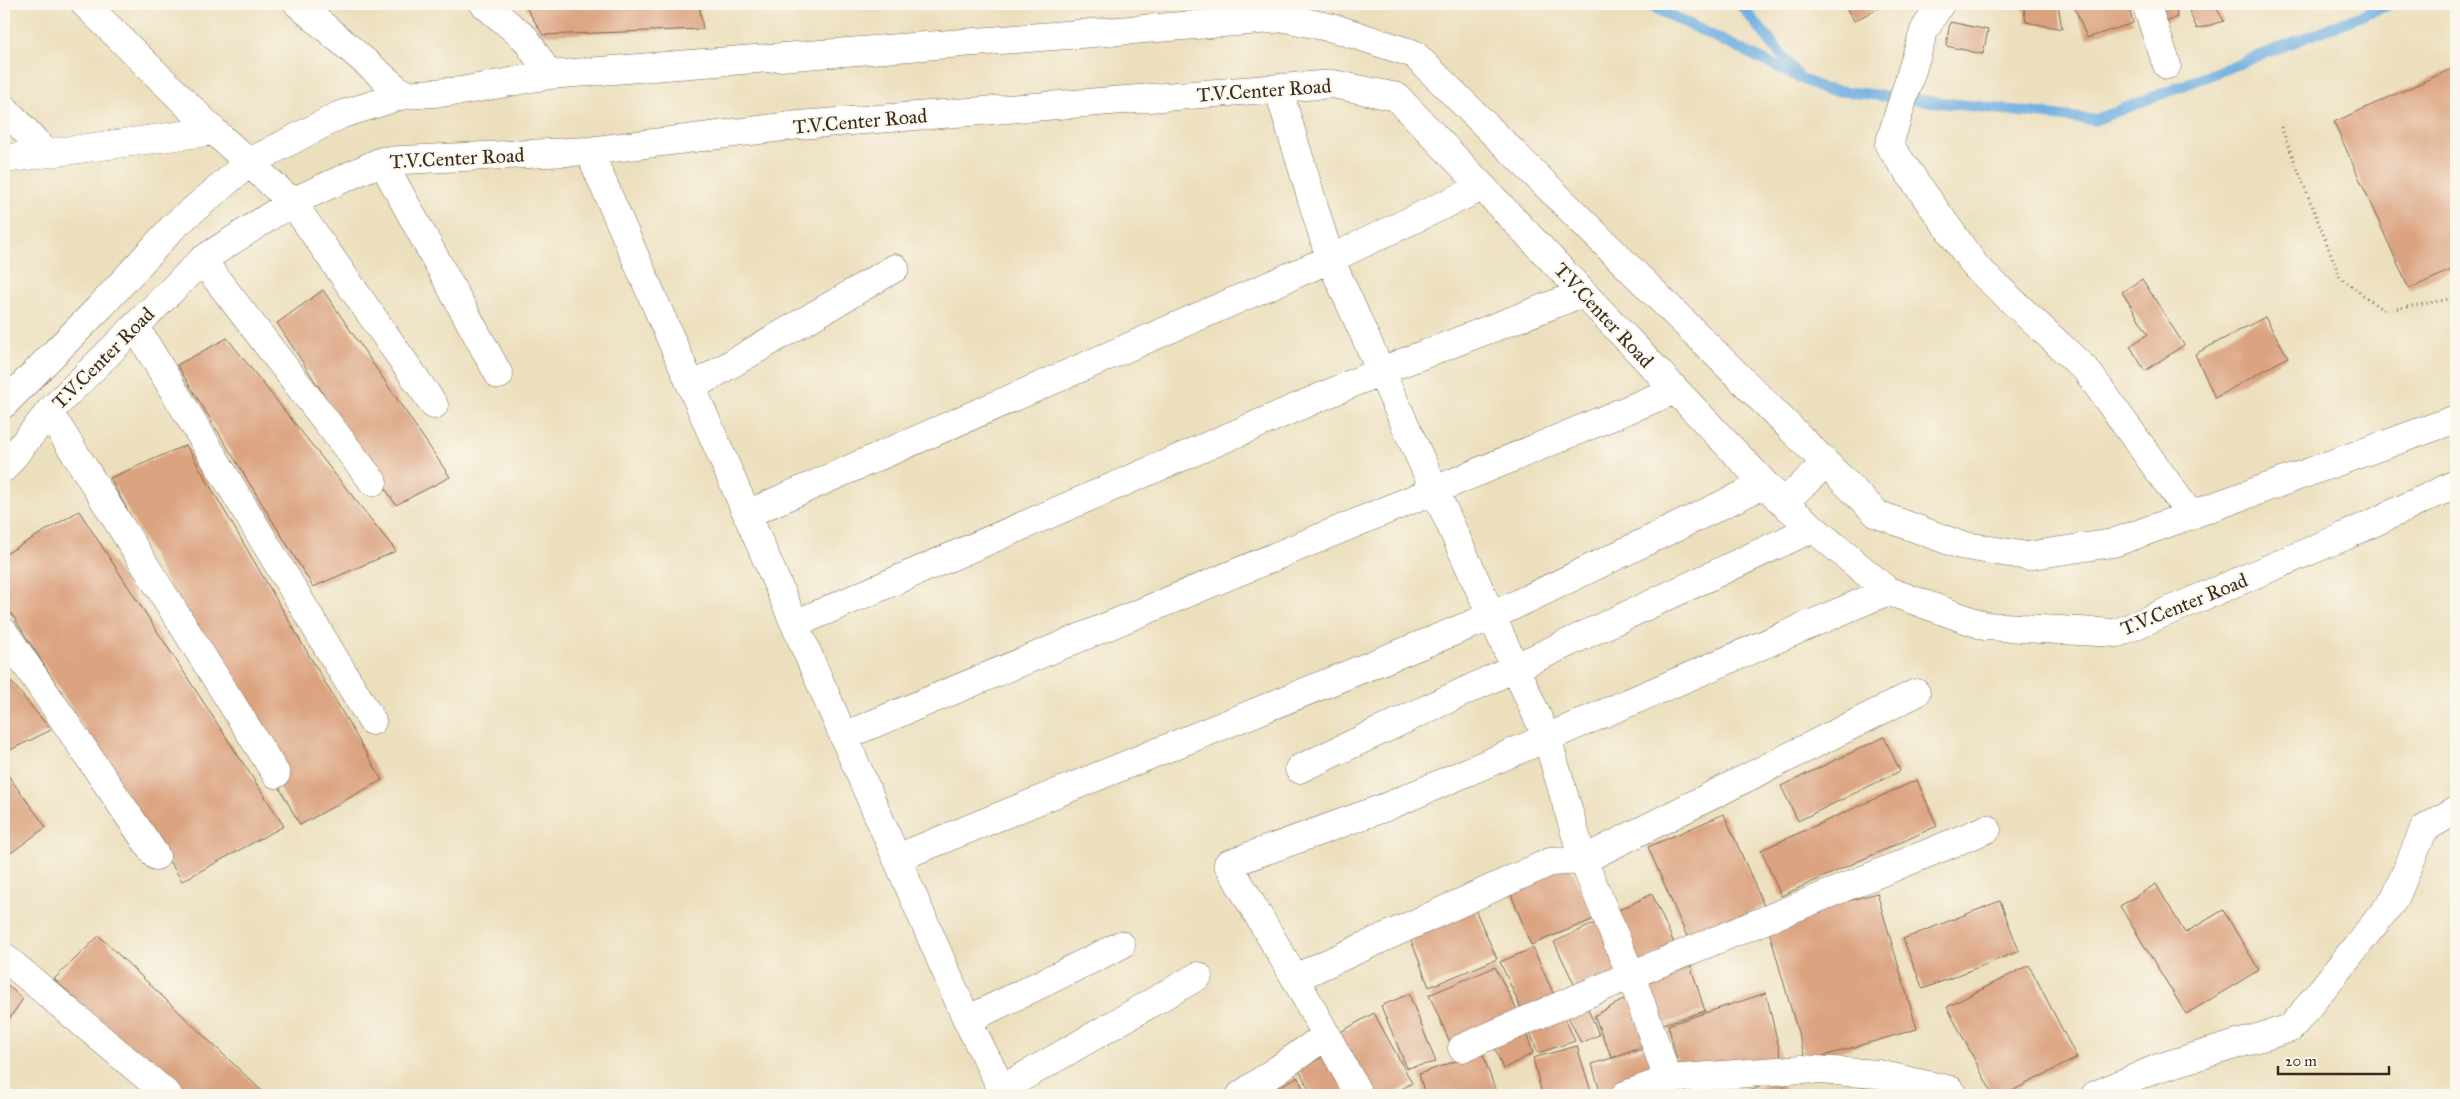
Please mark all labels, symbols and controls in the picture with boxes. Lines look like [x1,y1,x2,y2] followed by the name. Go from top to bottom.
[1196,73,1332,107] street label: T.V.Center Road
[792,103,928,139] street label: T.V.Center Road
[389,142,525,174] street label: T.V.Center Road
[1549,258,1659,372] street label: T.V.Center Road
[47,302,159,414] street label: T.V.Center Road
[2117,568,2251,640] street label: T.V.Center Road
[2278,1044,2389,1076] scale bar
[2285,1052,2317,1070] text: 20 m

